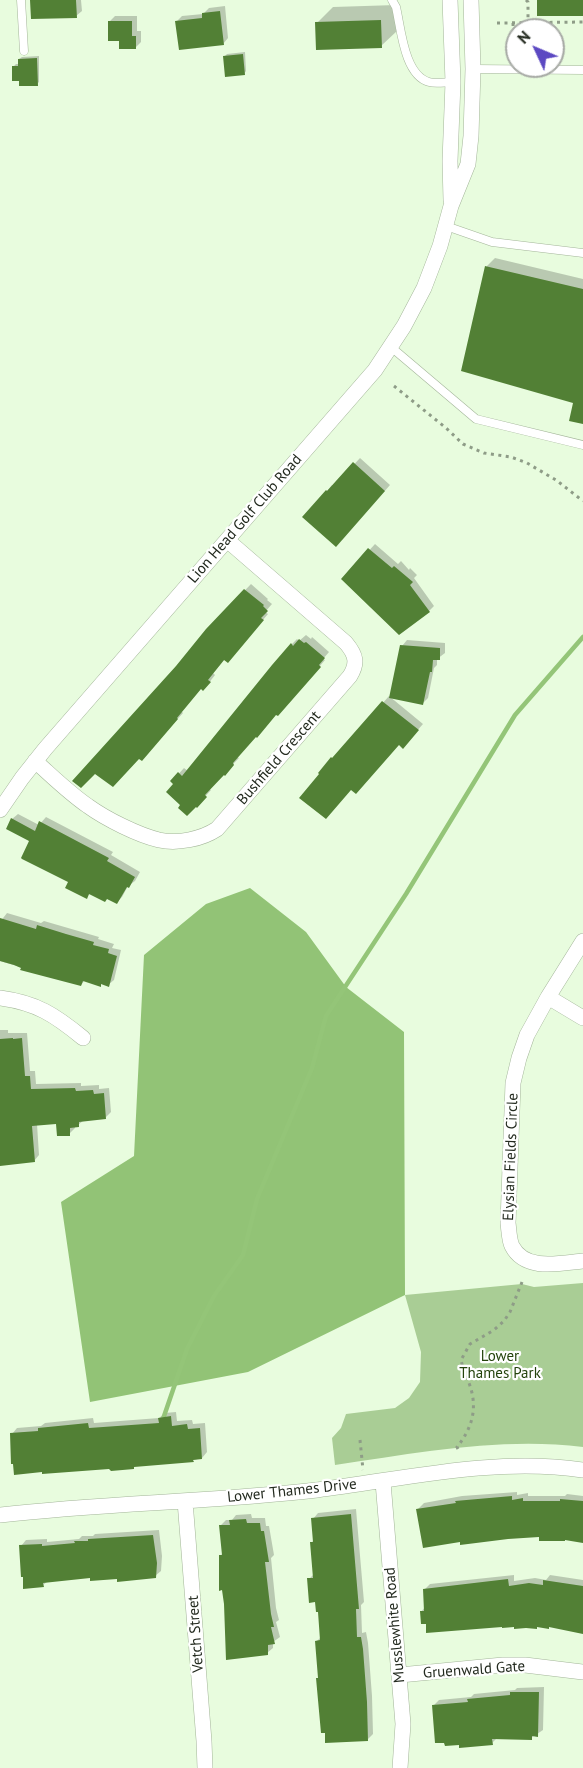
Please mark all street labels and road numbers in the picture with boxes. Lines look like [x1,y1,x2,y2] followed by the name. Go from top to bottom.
[184,451,306,587] street label: Lion Head Golf Club Road
[233,707,325,809] street label: Bushfield Crescent
[500,1093,522,1221] street label: Elysian Fields Circle
[226,1475,358,1507] street label: Lower Thames Drive
[381,1566,409,1684] street label: Musslewhite Road
[184,1595,208,1673] street label: Vetch Street
[422,1657,526,1683] street label: Gruenwald Gate

